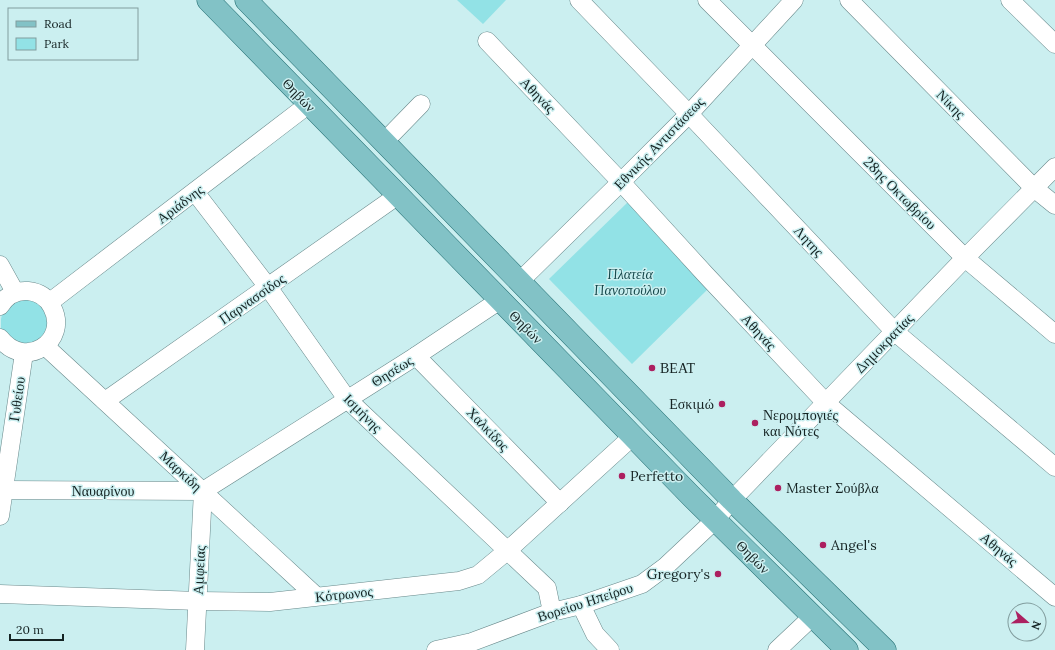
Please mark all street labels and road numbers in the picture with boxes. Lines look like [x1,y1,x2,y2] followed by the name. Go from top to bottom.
[516,73,560,117] street label: Αθηνάς
[279,74,319,116] street label: Θηβών
[933,86,970,123] street label: Νίκης
[610,92,708,193] street label: Εθνικής Αντιστάσεως
[860,153,940,233] street label: 28ης Οκτωβρίου
[153,180,207,227] street label: Αριάδνης
[790,222,828,261] street label: Λητης
[215,269,289,328] street label: Παρνασσίδος
[505,306,547,348] street label: Θηβών
[851,309,917,377] street label: Δημοκρατίας
[738,310,781,354] street label: Αθηνάς
[368,351,416,391] street label: Θησέως
[5,375,29,422] street label: Γυθείου
[340,390,386,436] street label: Ισμήνης
[463,403,514,455] street label: Χαλκίδος
[156,447,206,495] street label: Μαρκίδη
[72,482,134,500] street label: Ναυαρίνου
[977,528,1022,570] street label: Αθηνάς
[732,536,774,578] street label: Θηβών
[189,544,209,595] street label: Αμφείας
[535,578,635,626] street label: Βορείου Ηπείρου
[314,582,374,606] street label: Κότρωνος

